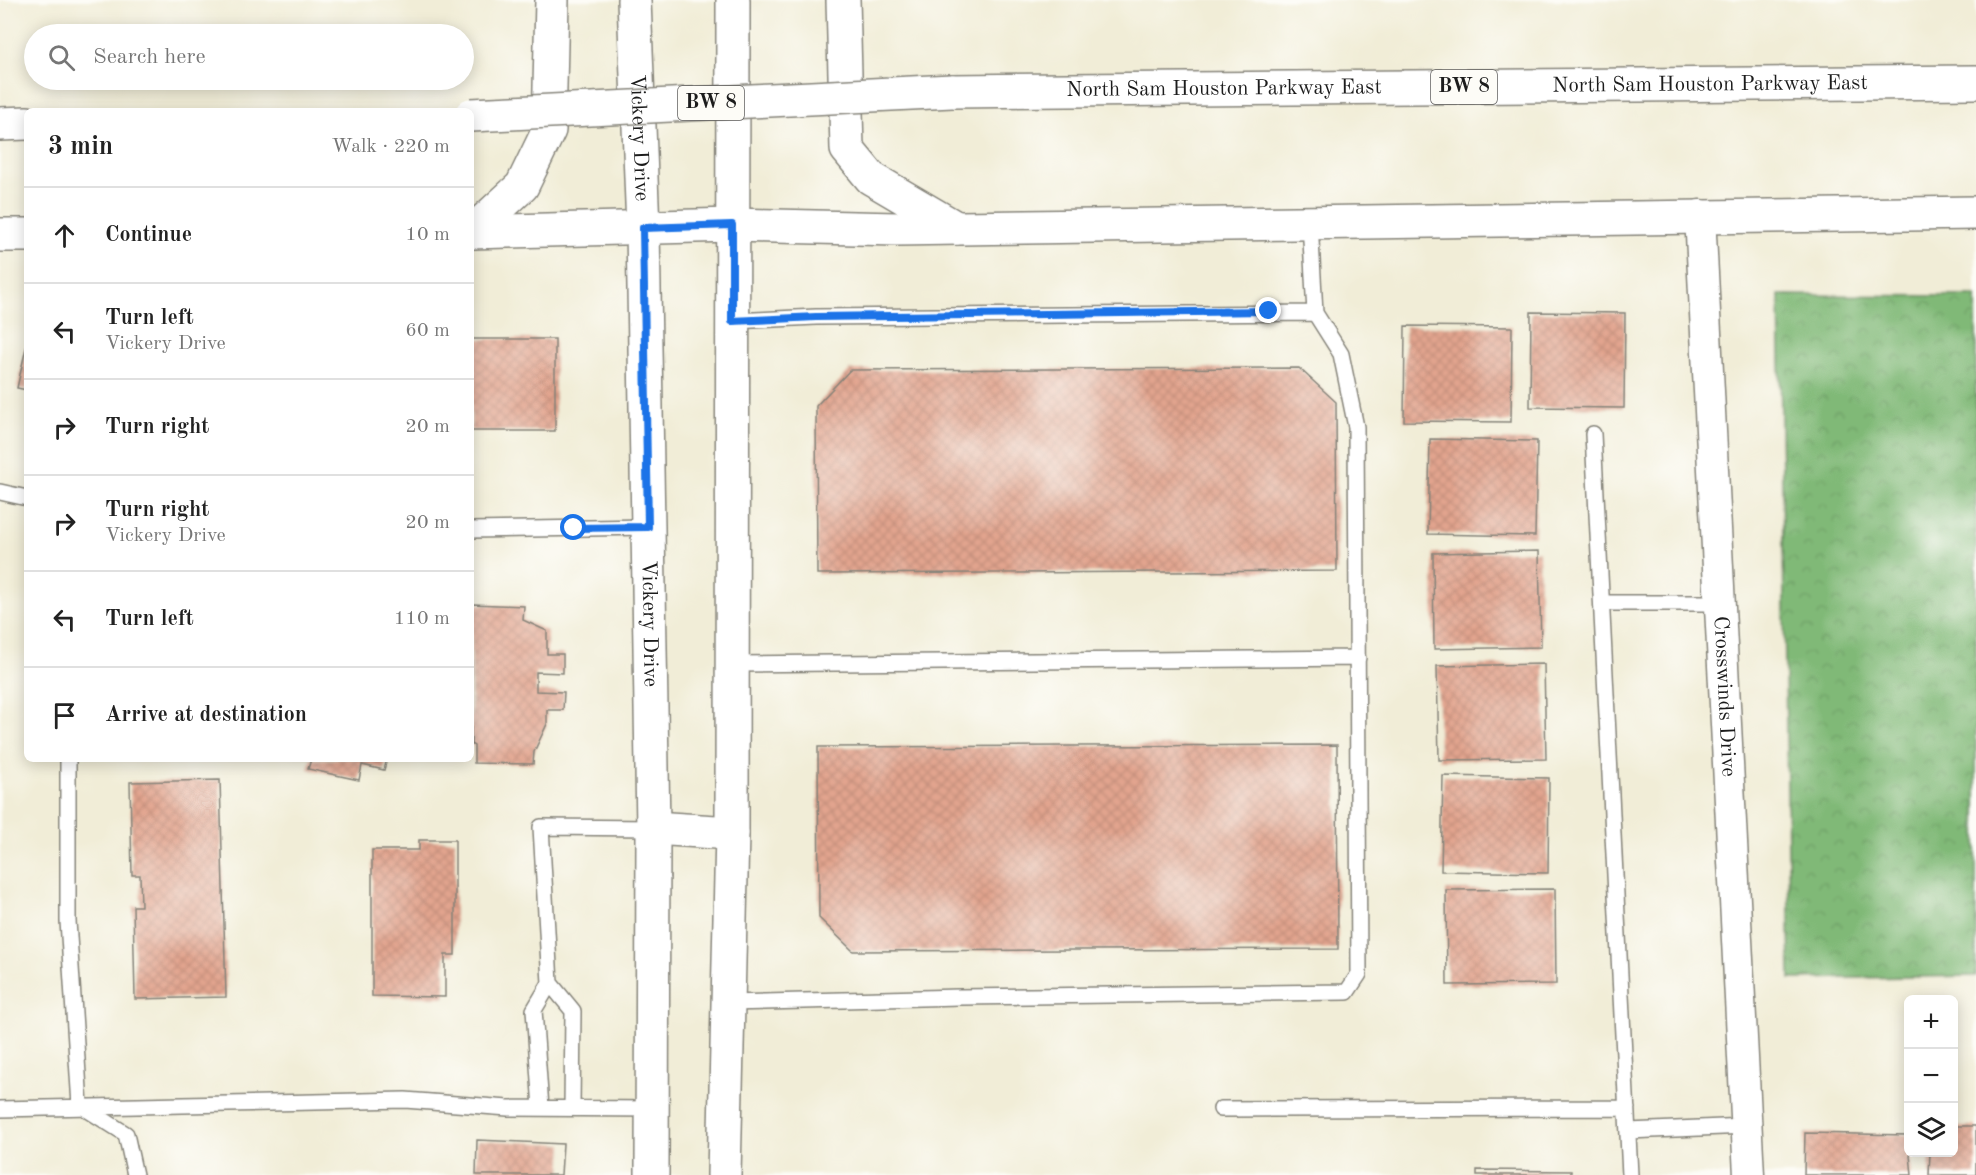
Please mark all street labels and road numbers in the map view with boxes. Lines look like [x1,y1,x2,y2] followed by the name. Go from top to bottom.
[1431,70,1497,104] road number: BW 8
[1552,72,1868,96] street label: North Sam Houston Parkway East
[626,74,652,202] street label: Vickery Drive
[1066,77,1382,100] street label: North Sam Houston Parkway East
[678,86,744,120] road number: BW 8
[638,560,661,687] street label: Vickery Drive
[1710,615,1739,777] street label: Crosswinds Drive

